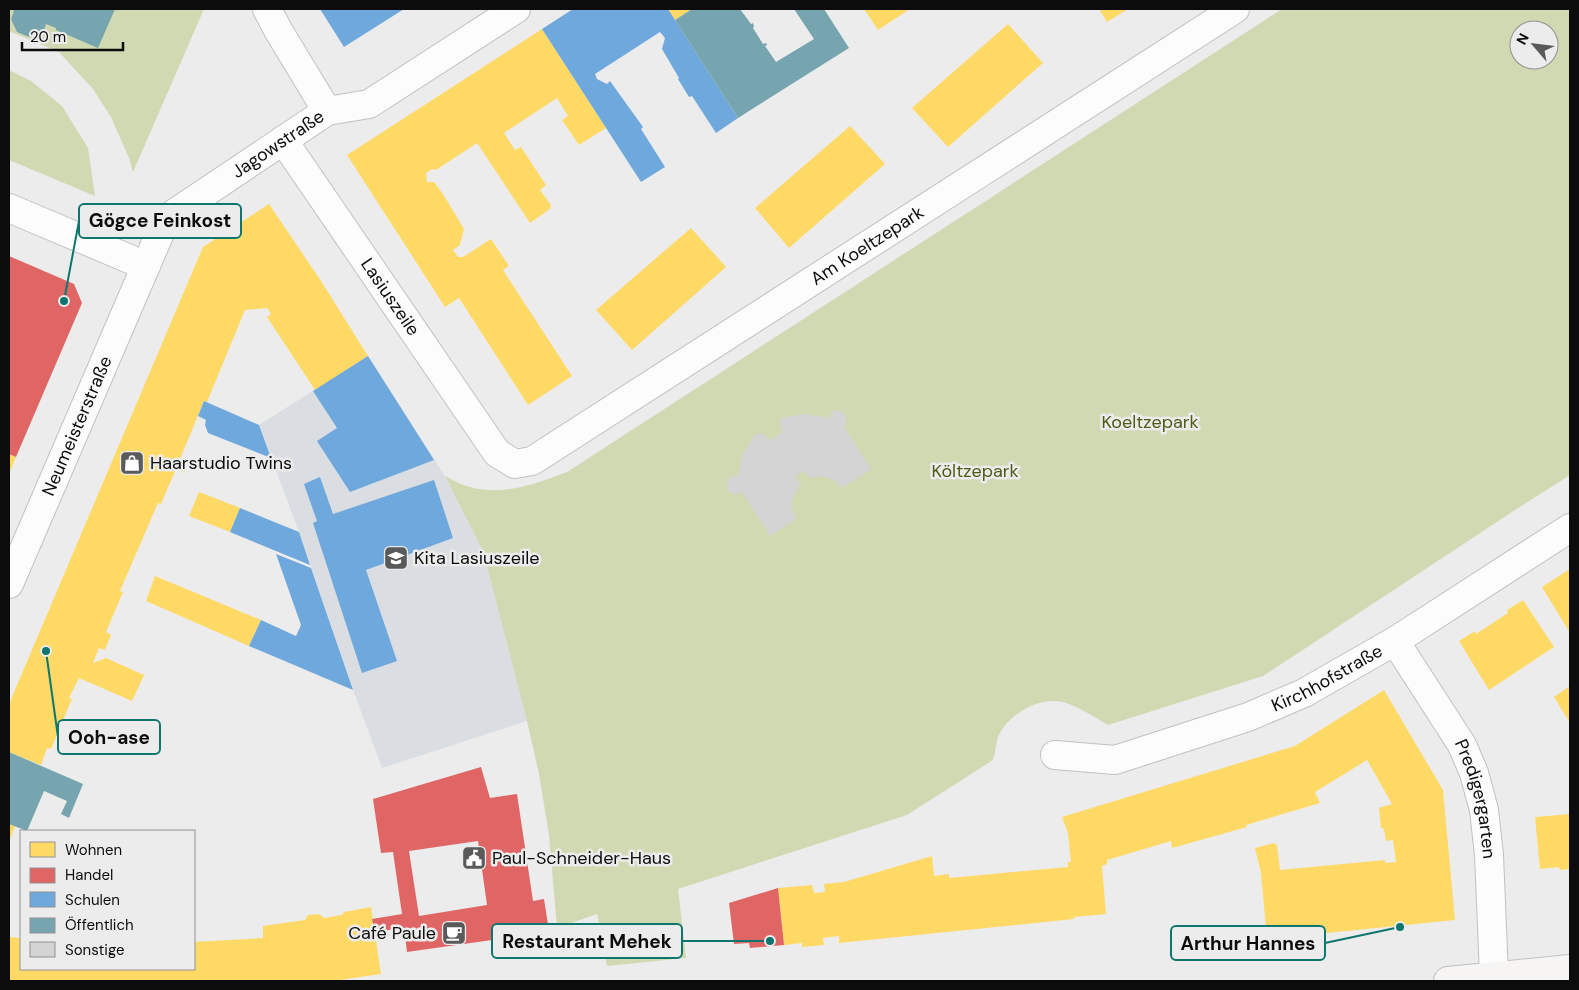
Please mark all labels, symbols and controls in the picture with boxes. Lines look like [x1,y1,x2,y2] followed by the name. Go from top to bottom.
[22,20,124,52] scale bar
[1509,20,1559,70] north arrow
[30,27,66,47] text: 20 m
[1512,30,1533,48] text: N
[227,104,329,184] street label: Jagowstraße
[806,200,928,291] street label: Am Koeltzepark
[79,204,241,238] callout: Gögce Feinkost
[89,208,231,233] text: Gögce Feinkost
[355,253,425,340] street label: Lasiuszeile
[36,352,118,500] street label: Neumeisterstraße
[1101,410,1199,434] park label: Koeltzepark
[119,450,145,476] shop icon: Haarstudio Twins
[150,451,292,475] place label: Haarstudio Twins
[932,459,1018,483] park label: Költzepark
[383,545,409,571] school or university icon: Kita Lasiuszeile
[414,546,539,570] place label: Kita Lasiuszeile
[1268,639,1387,718] street label: Kirchhofstraße
[58,720,160,754] callout: Ooh-ase
[68,725,150,750] text: Ooh-ase
[1449,736,1501,860] street label: Predigergarten
[20,830,195,970] legend
[65,840,122,860] text: Wohnen
[461,845,487,871] public building icon: Paul-Schneider-Haus
[492,846,671,870] place label: Paul-Schneider-Haus
[65,865,113,885] text: Handel
[65,890,120,910] text: Schulen
[65,915,134,935] text: Öffentlich
[441,920,467,946] cafe icon: Café Paule
[348,921,436,945] place label: Café Paule
[492,924,682,958] callout: Restaurant Mehek
[1171,926,1325,960] callout: Arthur Hannes
[502,929,672,954] text: Restaurant Mehek
[1181,931,1315,956] text: Arthur Hannes
[65,940,124,960] text: Sonstige

